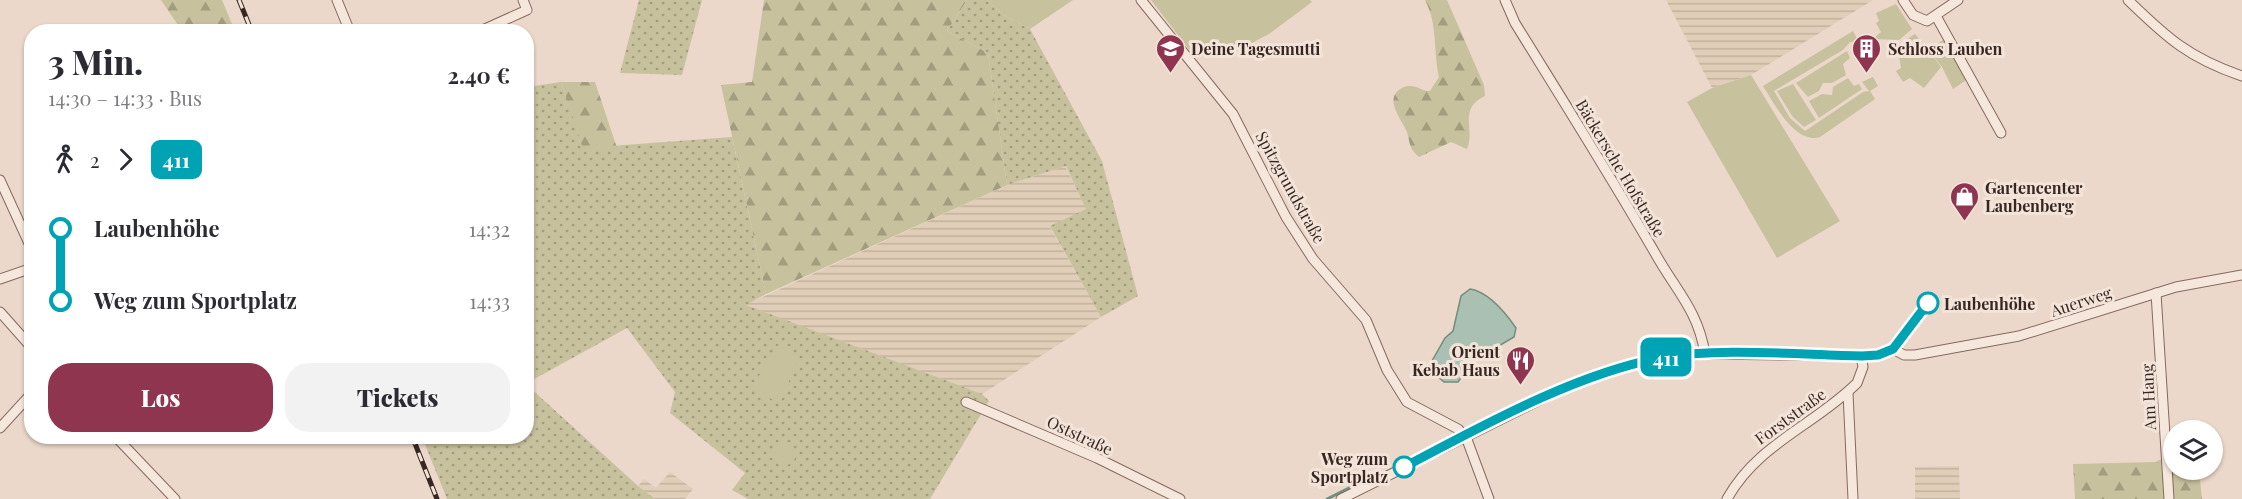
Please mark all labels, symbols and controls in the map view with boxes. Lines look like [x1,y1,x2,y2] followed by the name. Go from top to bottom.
[1154,32,1186,74] school or university icon: Deine Tagesmutti
[1851,32,1883,74] building icon: Schloss Lauben
[1191,38,1320,59] place label: Deine Tagesmutti
[1888,38,2002,59] place label: Schloss Lauben
[48,39,143,83] text: 3 Min.
[448,60,510,90] text: 2.40 €
[48,84,202,111] text: 14:30 – 14:33 · Bus
[1572,95,1670,241] street label: Bäckersche Hofstraße
[1252,127,1330,247] street label: Spitzgrundstraße
[48,143,81,176] icon: walk
[109,143,142,176] icon: forward
[163,145,190,173] text: 411
[90,146,100,173] text: 2
[1985,177,2083,216] place label: Gartencenter Laubenberg
[1948,180,1980,222] shop icon: Gartencenter Laubenberg
[94,213,220,243] text: Laubenhöhe
[469,215,510,242] text: 14:32
[2047,281,2115,321] street label: Auerweg
[94,285,297,315] text: Weg zum Sportplatz
[469,287,510,314] text: 14:33
[1917,292,1939,314] marker: Laubenhöhe
[1944,293,2035,314] place label: Laubenhöhe
[1632,338,1700,376] line badge: 411
[1412,341,1500,380] place label: Orient Kebab Haus
[1652,343,1680,371] text: 411
[1505,344,1537,386] restaurant icon: Orient Kebab Haus
[48,363,273,432] button: Los
[285,363,510,432] button: Tickets
[2136,363,2160,432] street label: Am Hang
[1750,383,1830,449] street label: Forststraße
[1044,411,1116,459] street label: Oststraße
[2163,420,2223,480] map controls
[2163,420,2223,480] button: layers
[1311,448,1389,487] place label: Weg zum Sportplatz
[1393,456,1415,478] marker: Weg zum Sportplatz

